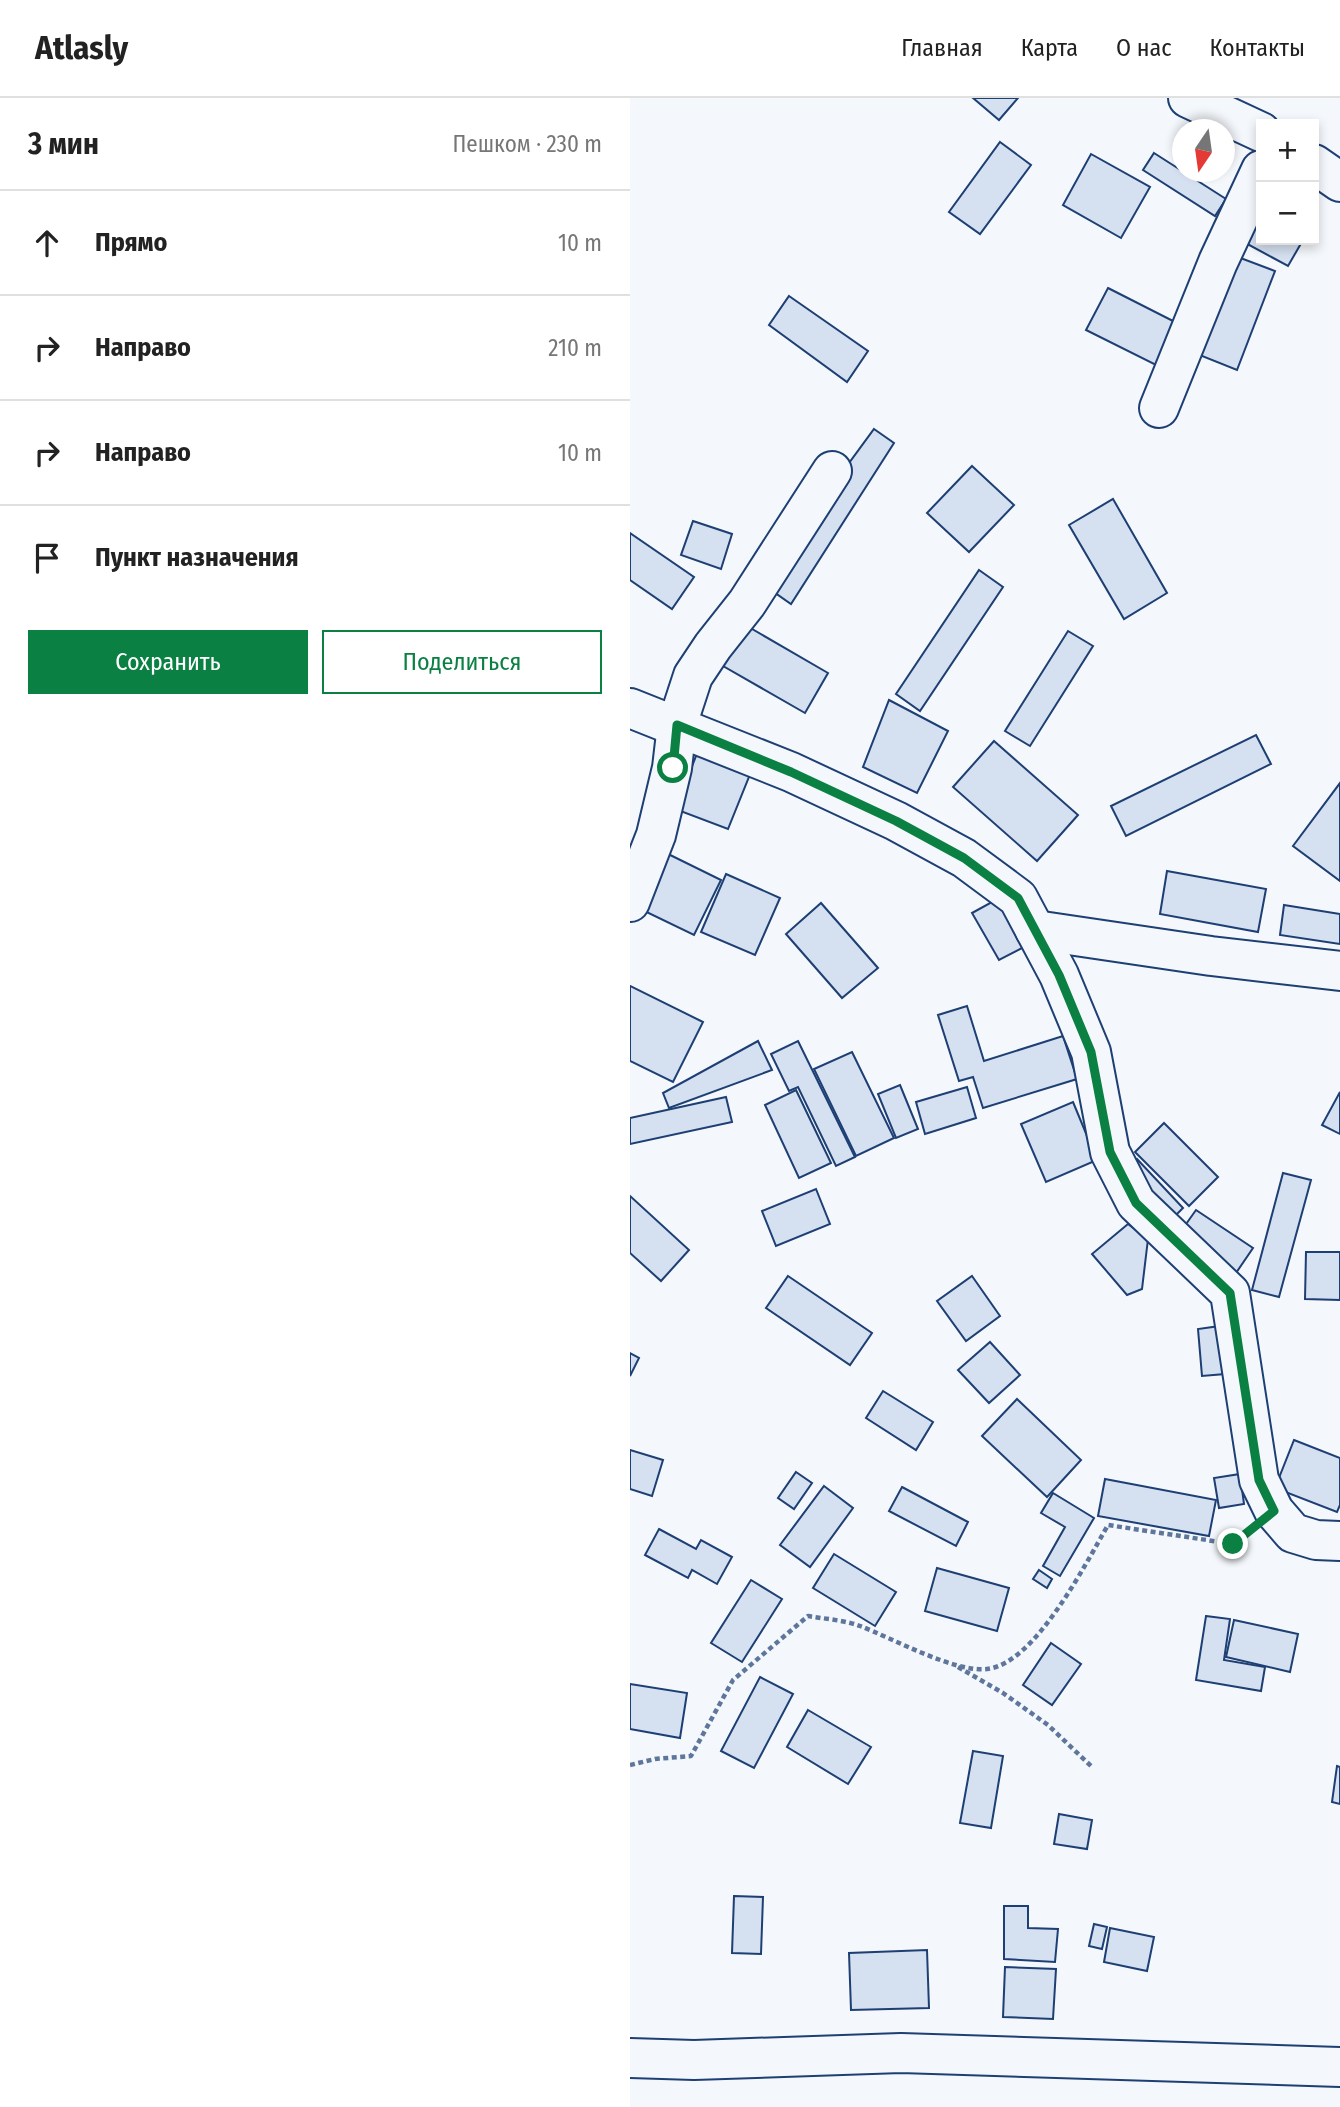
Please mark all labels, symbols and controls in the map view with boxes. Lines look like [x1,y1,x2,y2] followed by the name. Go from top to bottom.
[35,28,128,68] text: Atlasly
[901,34,983,62] text: Главная
[1021,34,1078,62] text: Карта
[1116,34,1171,62] text: О нас
[1209,34,1305,62] text: Контакты
[1172,119,1235,182] north arrow
[1256,119,1319,245] map controls
[1256,119,1319,182] button: +
[28,126,99,162] text: 3 мин
[452,130,602,158] text: Пешком · 230 m
[1256,182,1319,245] button: −
[28,224,66,262] icon: ahead
[95,227,167,258] text: Прямо
[558,229,602,257] text: 10 m
[28,329,66,367] icon: right
[95,332,191,363] text: Направо
[548,334,602,362] text: 210 m
[28,434,66,472] icon: right
[95,437,191,468] text: Направо
[558,439,602,467] text: 10 m
[28,539,66,577] icon: arrive
[95,542,299,573] text: Пункт назначения
[28,630,308,694] button: Сохранить
[322,630,602,694] button: Поделиться
[657,752,688,783] route start
[1217,1528,1248,1559] route end

